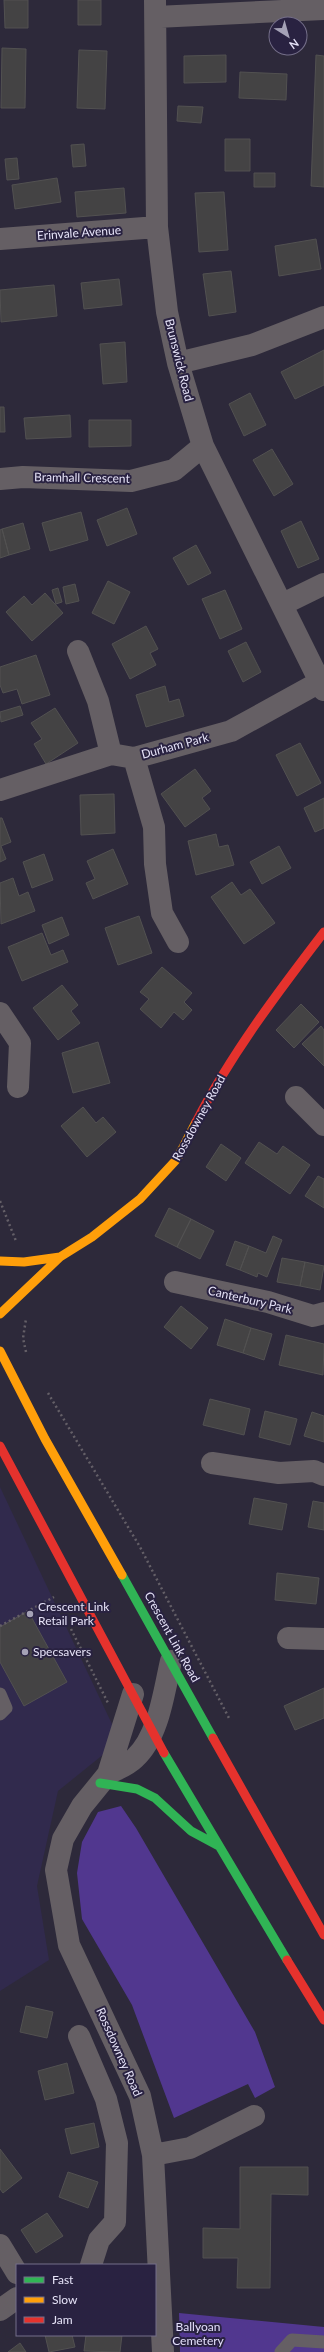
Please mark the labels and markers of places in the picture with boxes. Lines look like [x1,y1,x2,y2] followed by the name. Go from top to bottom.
[38,1599,110,1628] place label: Crescent Link Retail Park
[25,1609,35,1619] marker: Crescent Link Retail Park
[33,1644,91,1659] place label: Specsavers
[20,1647,30,1657] marker: Specsavers

